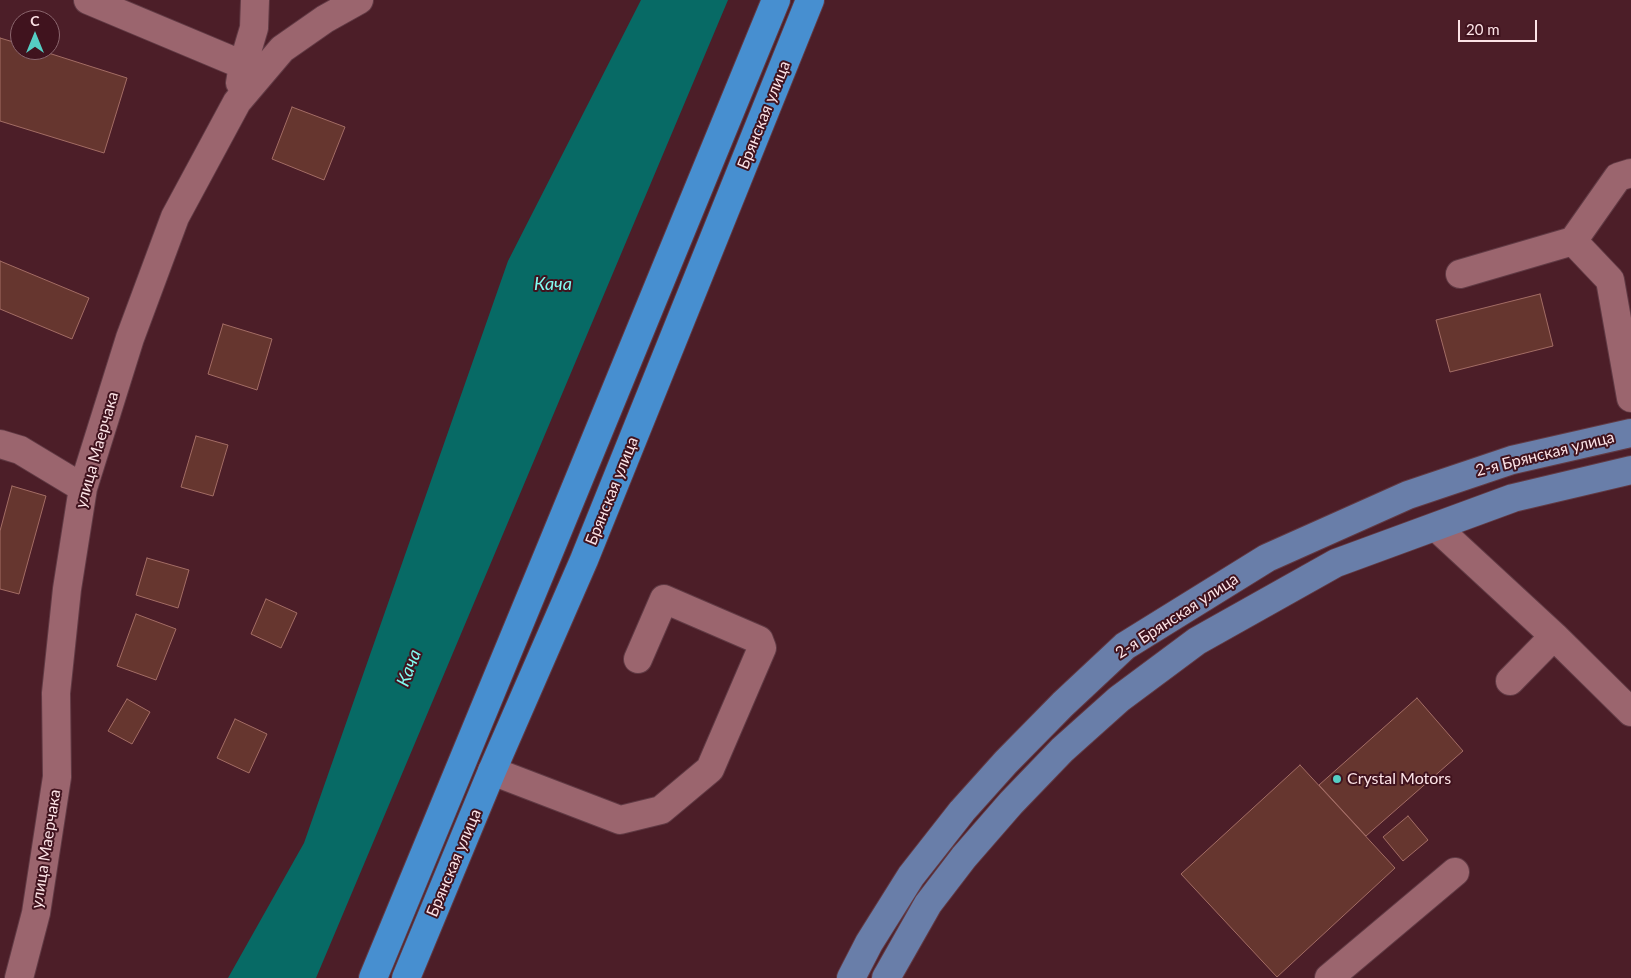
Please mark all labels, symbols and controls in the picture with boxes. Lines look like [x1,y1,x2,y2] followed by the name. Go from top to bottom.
[10,10,60,60] north arrow
[1461,10,1540,42] scale bar
[30,12,40,29] text: С
[1466,20,1500,38] text: 20 m
[734,58,794,172] street label: Брянская улица
[534,273,572,295] water label: Кача
[71,390,123,510] street label: улица Маерчака
[1474,427,1616,481] street label: 2-я Брянская улица
[582,434,642,548] street label: Брянская улица
[1112,569,1242,663] street label: 2-я Брянская улица
[392,646,426,690] water label: Кача
[1347,769,1451,789] place label: Crystal Motors
[1331,773,1343,785] marker: Crystal Motors
[27,788,65,910] street label: улица Маерчака
[423,806,485,920] street label: Брянская улица

